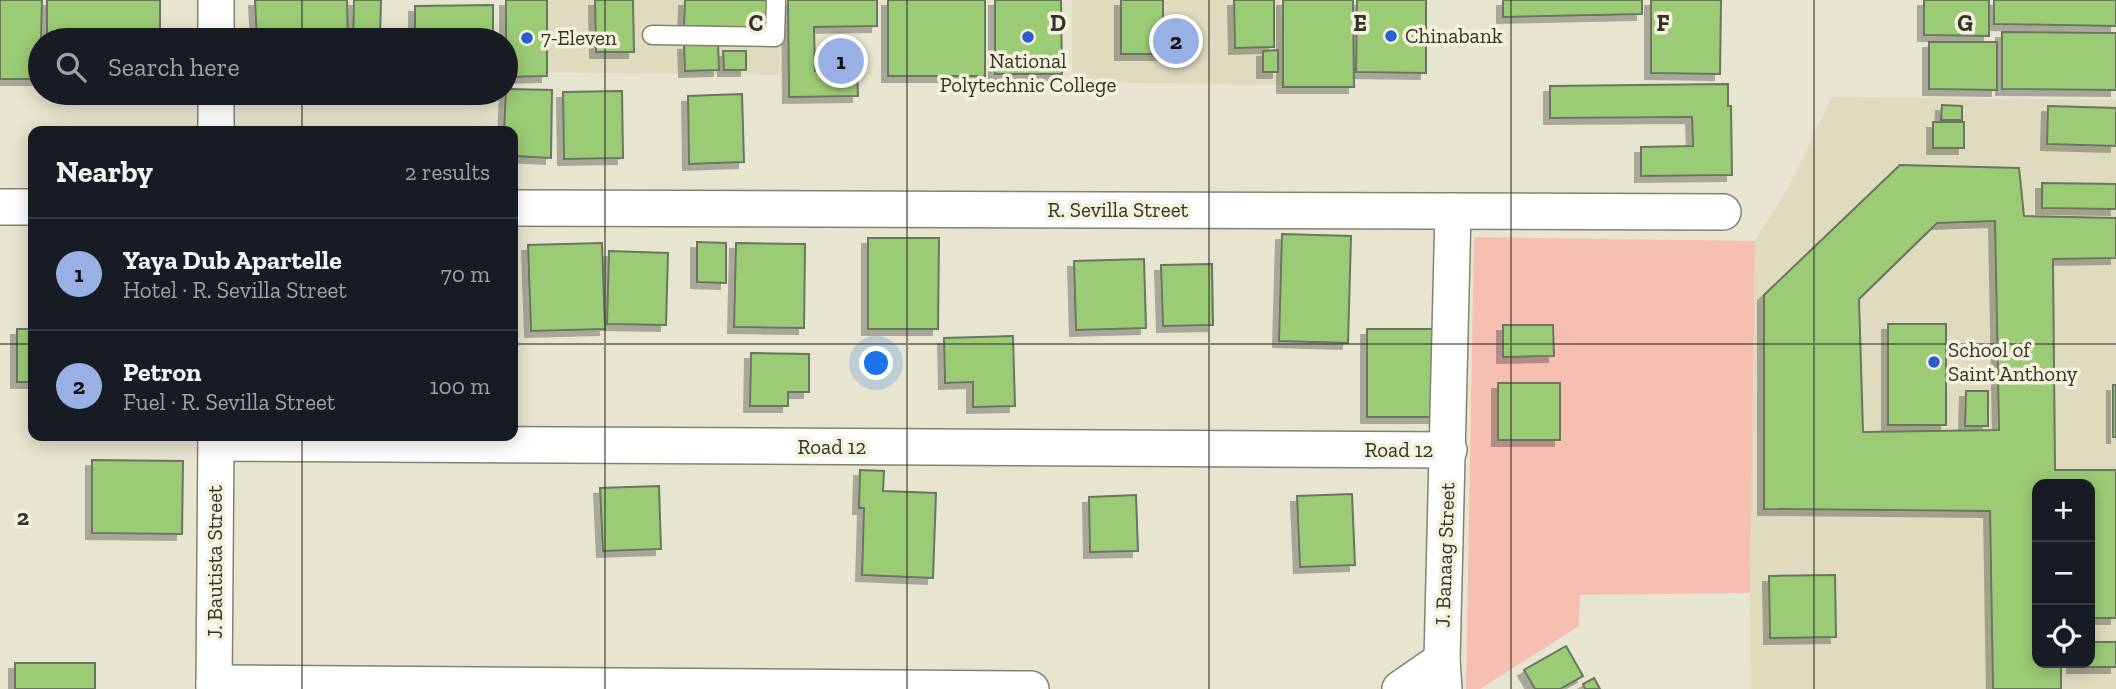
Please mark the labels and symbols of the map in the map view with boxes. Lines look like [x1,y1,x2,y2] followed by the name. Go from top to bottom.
[749,9,763,37] text: C
[1050,9,1066,37] text: D
[1353,9,1367,37] text: E
[1656,9,1670,37] text: F
[1957,9,1973,37] text: G
[1153,15,1199,67] pin: 2
[1405,23,1503,48] place label: Chinabank
[541,25,617,50] place label: 7-Eleven
[1383,28,1399,44] marker: Chinabank
[1020,29,1036,45] marker: National Polytechnic College
[519,30,535,46] marker: 7-Eleven
[818,35,864,87] pin: 1
[940,48,1116,97] place label: National Polytechnic College
[1048,197,1189,222] street label: R. Sevilla Street
[1948,337,2078,386] place label: School of Saint Anthony
[859,346,893,380] your location
[1926,354,1942,370] marker: School of Saint Anthony
[798,434,866,459] street label: Road 12
[1365,437,1433,462] street label: Road 12
[1429,482,1460,628] street label: J. Banaag Street
[202,485,227,639] street label: J. Bautista Street
[17,503,29,531] text: 2

